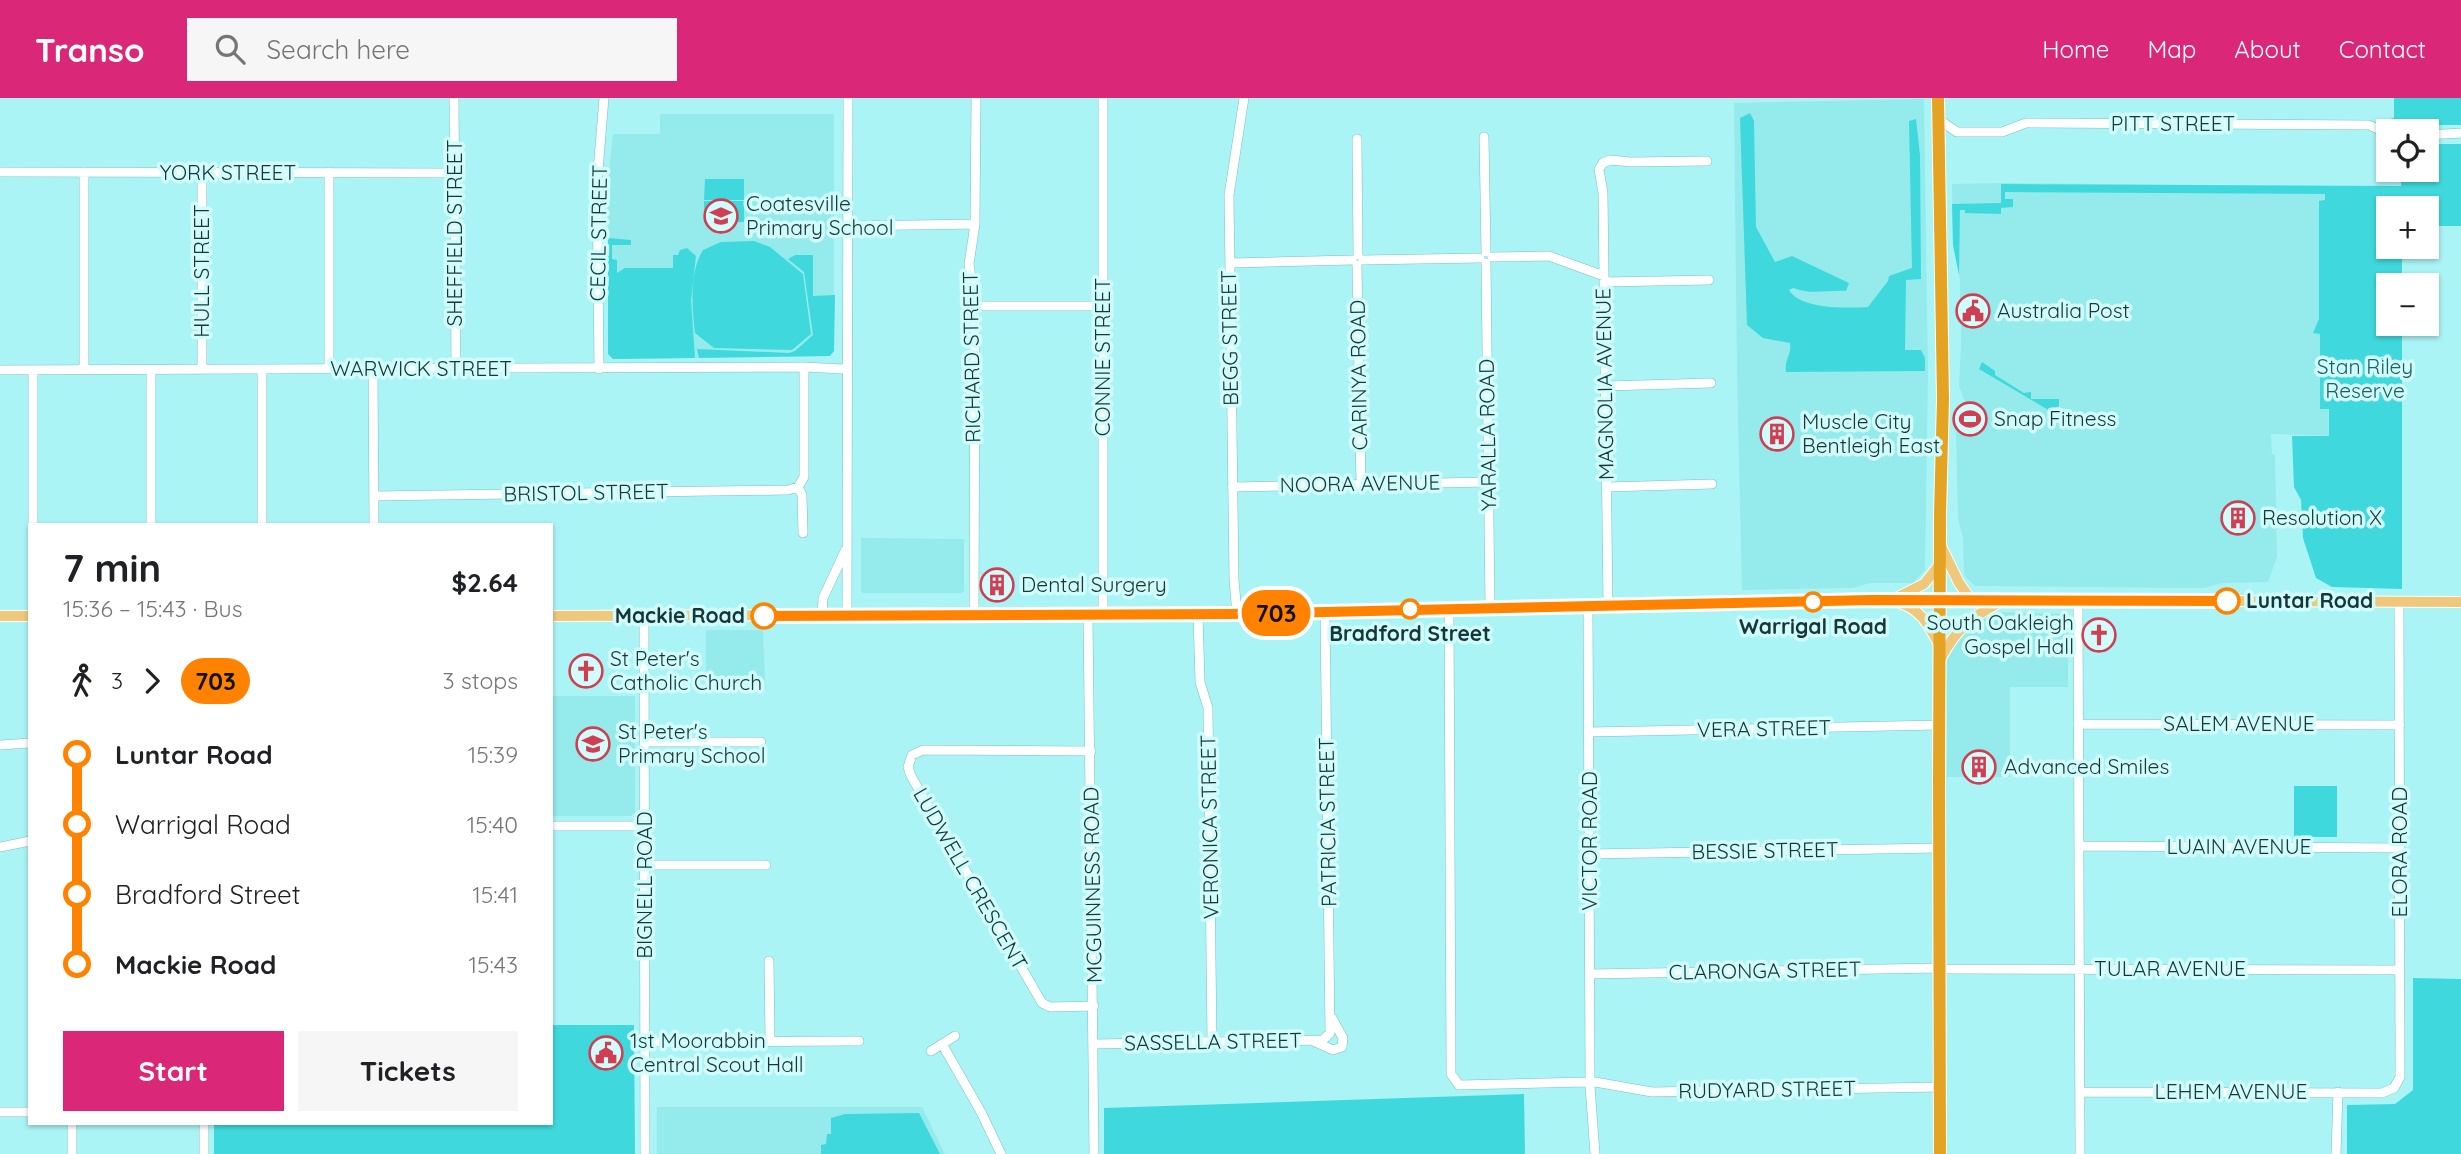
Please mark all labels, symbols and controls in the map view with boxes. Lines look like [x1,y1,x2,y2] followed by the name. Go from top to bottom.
[187,18,677,81] search box
[35,29,145,70] text: Transo
[211,30,249,68] icon: search
[267,33,410,66] text: Search here
[2042,34,2109,64] text: Home
[2147,34,2196,64] text: Map
[2234,34,2301,64] text: About
[2339,34,2426,64] text: Contact
[2111,110,2235,136] street label: PITT STREET
[2376,119,2439,336] map controls
[2376,119,2439,182] button: locate
[441,140,467,326] street label: SHEFFIELD STREET
[160,159,296,185] street label: YORK STREET
[584,164,612,302] street label: CECIL STREET
[746,190,894,240] place label: Coatesville Primary School
[2376,196,2439,259] button: +
[702,197,740,235] school or university icon: Coatesville Primary School
[188,204,214,338] street label: HULL STREET
[1215,270,1243,406] street label: BEGG STREET
[957,271,985,443] street label: RICHARD STREET
[2376,273,2439,336] button: −
[1089,278,1115,436] street label: CONNIE STREET
[1589,288,1619,480] street label: MAGNOLIA AVENUE
[1954,292,1992,330] public building icon: Australia Post
[1997,297,2130,323] place label: Australia Post
[1344,300,1372,451] street label: CARINYA ROAD
[2317,353,2413,403] park label: Stan Riley Reserve
[330,355,512,381] street label: WARWICK STREET
[1473,359,1501,511] street label: YARALLA ROAD
[1951,400,1989,438] sports icon: Snap Fitness
[1994,405,2116,431] place label: Snap Fitness
[1802,408,1940,458] place label: Muscle City Bentleigh East
[1758,415,1796,453] building icon: Muscle City Bentleigh East
[1279,469,1440,497] street label: NOORA AVENUE
[503,478,669,506] street label: BRISTOL STREET
[2219,499,2257,537] building icon: Resolution X
[2262,504,2382,530] place label: Resolution X
[63,544,161,592] text: 7 min
[452,566,518,599] text: $2.64
[978,566,1016,604] building icon: Dental Surgery
[1021,571,1167,597] place label: Dental Surgery
[2246,587,2373,613] place label: Luntar Road
[2214,588,2240,614] marker: Luntar Road
[1236,590,1316,636] line badge: 703
[1803,592,1823,612] marker: Warrigal Road
[63,594,242,623] text: 15:36 – 15:43 · Bus
[1256,598,1296,628] text: 703
[1400,599,1420,619] marker: Bradford Street
[615,602,745,628] place label: Mackie Road
[751,603,777,629] marker: Mackie Road
[1927,609,2074,659] place label: South Oakleigh Gospel Hall
[1739,613,1887,639] place label: Warrigal Road
[2080,616,2118,654] church icon: South Oakleigh Gospel Hall
[1329,620,1491,646] place label: Bradford Street
[610,645,762,695] place label: St Peter's Catholic Church
[567,652,605,690] church icon: St Peter's Catholic Church
[63,662,101,700] icon: walk
[133,662,171,700] icon: forward
[111,666,123,695] text: 3
[195,666,236,696] text: 703
[443,666,518,695] text: 3 stops
[2163,710,2315,736] street label: SALEM AVENUE
[1697,714,1831,742] street label: VERA STREET
[618,718,766,768] place label: St Peter's Primary School
[574,725,612,763] school or university icon: St Peter's Primary School
[1194,735,1224,919] street label: VERONICA STREET
[1313,737,1341,907] street label: PATRICIA STREET
[115,738,273,771] text: Luntar Road
[468,740,518,769] text: 15:39
[1960,748,1998,786] building icon: Advanced Smiles
[2004,753,2169,779] place label: Advanced Smiles
[1576,771,1602,911] street label: VICTOR ROAD
[908,783,1034,974] street label: LUDWELL CRESCENT
[1077,787,1107,983] street label: MCGUINNESS ROAD
[2386,787,2412,917] street label: ELORA ROAD
[115,808,291,841] text: Warrigal Road
[467,810,518,839] text: 15:40
[631,811,657,959] street label: BIGNELL ROAD
[2166,833,2312,859] street label: LUAIN AVENUE
[1691,836,1839,864] street label: BESSIE STREET
[115,878,301,911] text: Bradford Street
[472,880,518,909] text: 15:41
[115,948,276,981] text: Mackie Road
[468,950,518,979] text: 15:43
[1668,955,1862,985] street label: CLARONGA STREET
[2094,955,2246,981] street label: TULAR AVENUE
[1124,1026,1302,1056] street label: SASSELLA STREET
[630,1027,804,1077] place label: 1st Moorabbin Central Scout Hall
[63,1031,284,1111] button: Start
[298,1031,518,1111] button: Tickets
[587,1034,625,1072] public building icon: 1st Moorabbin Central Scout Hall
[1678,1074,1856,1104] street label: RUDYARD STREET
[2155,1078,2307,1104] street label: LEHEM AVENUE

